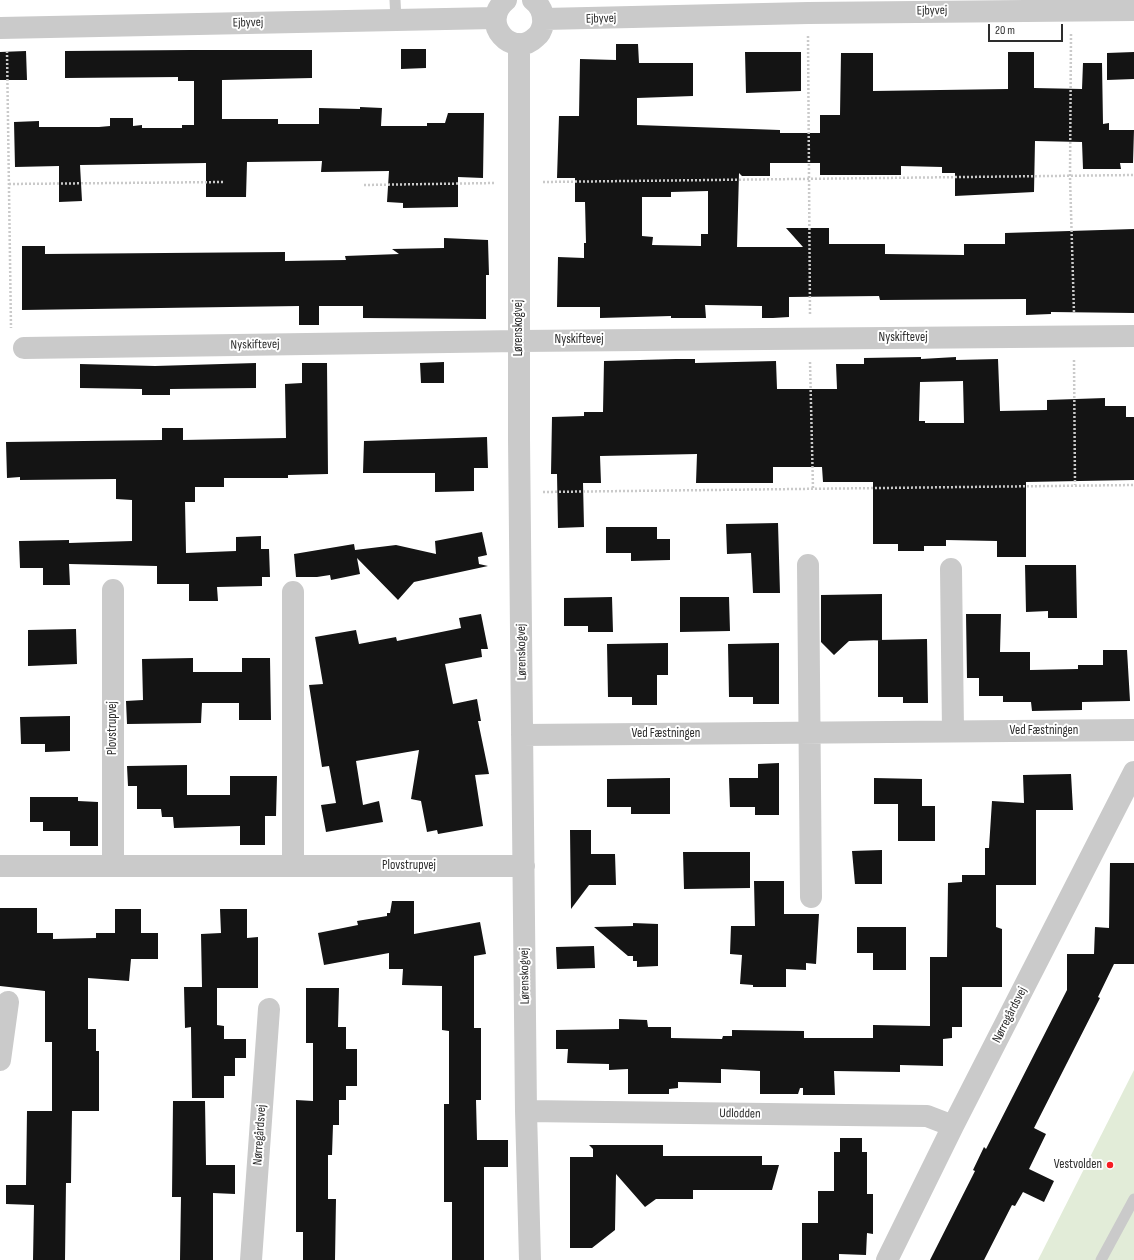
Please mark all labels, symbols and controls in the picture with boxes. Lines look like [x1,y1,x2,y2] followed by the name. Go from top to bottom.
[917,3,947,19] street label: Ejbyvej
[586,11,616,27] street label: Ejbyvej
[233,15,263,31] street label: Ejbyvej
[990,16,1065,42] scale bar
[995,23,1015,38] text: 20 m
[511,300,527,356] street label: Lørenskogvej
[879,330,927,346] street label: Nyskiftevej
[555,332,603,348] street label: Nyskiftevej
[230,337,280,353] street label: Nyskiftevej
[514,624,530,680] street label: Lørenskogvej
[105,701,121,755] street label: Plovstrupvej
[1010,723,1078,739] street label: Ved Fæstningen
[632,726,700,742] street label: Ved Fæstningen
[382,858,436,874] street label: Plovstrupvej
[517,948,533,1004] street label: Lørenskogvej
[989,984,1031,1046] street label: Nørregårdsvej
[250,1104,270,1166] street label: Nørregårdsvej
[719,1106,761,1122] street label: Udlodden
[1054,1157,1102,1173] place label: Vestvolden
[1105,1160,1115,1170] marker: Vestvolden

